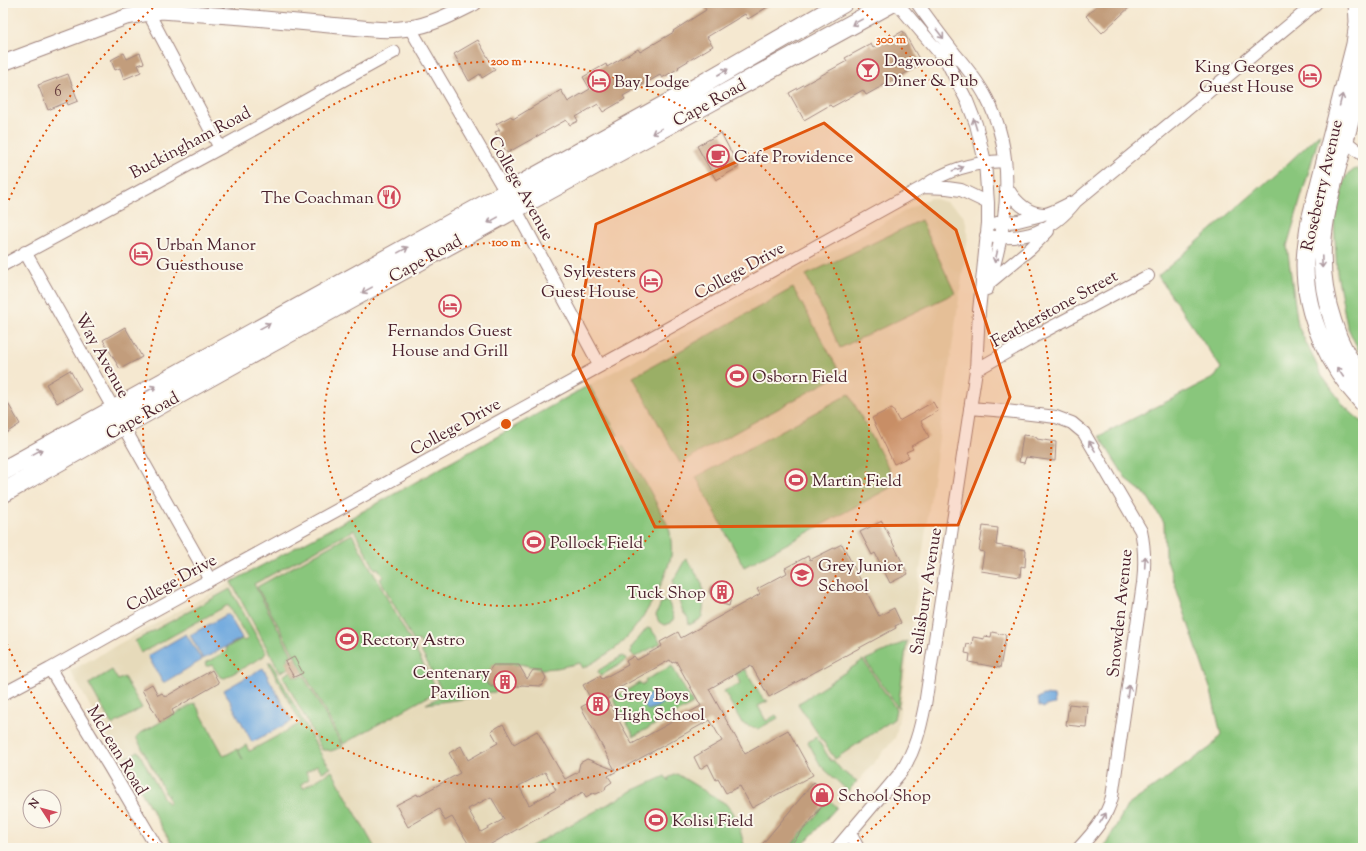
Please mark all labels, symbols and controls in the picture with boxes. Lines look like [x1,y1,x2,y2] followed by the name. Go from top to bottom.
[851,18,863,26] one-way arrow
[936,29,944,40] one-way arrow
[876,31,906,49] text: 300 m
[884,50,978,94] place label: Dagwood Diner & Pub
[491,53,521,71] text: 200 m
[1195,56,1294,100] place label: King Georges Guest House
[855,57,881,83] bar icon: Dagwood Diner & Pub
[1297,63,1323,89] hotel icon: King Georges Guest House
[586,68,612,94] hotel icon: Bay Lodge
[717,68,729,76] one-way arrow
[614,71,690,95] place label: Bay Lodge
[669,74,751,134] street label: Cape Road
[54,82,62,103] house number: 6
[1338,93,1345,106] one-way arrow
[126,102,256,186] street label: Buckingham Road
[1296,117,1350,254] street label: Roseberry Avenue
[971,118,978,131] one-way arrow
[651,128,663,136] one-way arrow
[482,132,559,246] street label: College Avenue
[705,143,731,169] cafe icon: Cafe Providence
[734,146,853,170] place label: Cafe Providence
[951,165,964,172] one-way arrow
[376,184,402,210] restaurant icon: The Coachman
[261,187,374,211] place label: The Coachman
[488,217,500,225] one-way arrow
[385,230,467,290] street label: Cape Road
[156,234,256,278] place label: Urban Manor Guesthouse
[490,234,521,252] text: 100 m
[690,237,790,307] street label: College Drive
[128,241,154,267] hotel icon: Urban Manor Guesthouse
[397,246,409,253] one-way arrow
[991,250,999,263] one-way arrow
[1318,255,1326,268] one-way arrow
[541,261,636,305] place label: Sylvesters Guest House
[987,265,1123,355] street label: Featherstone Street
[638,268,664,294] hotel icon: Sylvesters Guest House
[361,286,373,294] one-way arrow
[437,293,463,319] hotel icon: Fernandos Guest House and Grill
[68,309,135,403] street label: Way Avenue
[388,320,512,364] place label: Fernandos Guest House and Grill
[259,322,271,329] one-way arrow
[724,363,750,389] sports icon: Osborn Field
[752,366,848,390] place label: Osborn Field
[1336,367,1344,378] one-way arrow
[145,384,157,392] one-way arrow
[102,387,184,447] street label: Cape Road
[406,393,506,463] street label: College Drive
[499,417,513,431] centre of rings
[1088,441,1096,452] one-way arrow
[31,447,43,455] one-way arrow
[783,467,809,493] sports icon: Martin Field
[812,470,902,494] place label: Martin Field
[905,526,949,657] street label: Salisbury Avenue
[521,529,547,555] sports icon: Pollock Field
[550,532,643,556] place label: Pollock Field
[1102,548,1140,679] street label: Snowden Avenue
[122,549,222,619] street label: College Drive
[818,555,904,599] place label: Grey Junior School
[1141,556,1148,569] one-way arrow
[789,562,815,588] school or university icon: Grey Junior School
[709,579,735,605] building icon: Tuck Shop
[627,582,706,606] place label: Tuck Shop
[334,626,360,652] sports icon: Rectory Astro
[362,629,465,653] place label: Rectory Astro
[413,662,491,706] place label: Centenary Pavilion
[492,669,518,695] building icon: Centenary Pavilion
[614,684,705,728] place label: Grey Boys High School
[1124,685,1132,698] one-way arrow
[585,691,611,717] building icon: Grey Boys High School
[80,702,153,801] street label: McLean Road
[809,782,835,808] shop icon: School Shop
[838,785,931,809] place label: School Shop
[22,789,62,829] north arrow
[25,795,44,813] text: N
[643,807,669,833] sports icon: Kolisi Field
[672,810,754,834] place label: Kolisi Field
[1100,812,1108,824] one-way arrow

